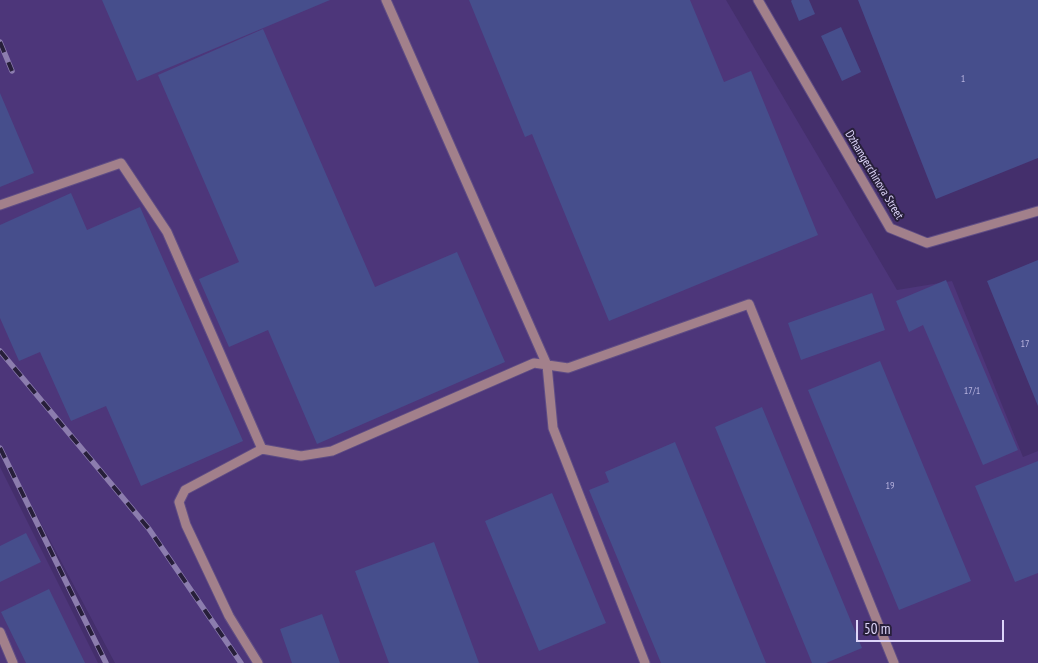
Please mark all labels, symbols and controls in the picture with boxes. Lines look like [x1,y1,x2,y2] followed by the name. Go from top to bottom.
[961,73,965,85] house number: 1
[842,128,906,222] street label: Dzhamgerchinova Street
[1021,338,1029,350] house number: 17
[964,385,980,397] house number: 17/1
[886,480,894,492] house number: 19
[858,610,1006,642] scale bar
[864,619,890,638] text: 50 m

